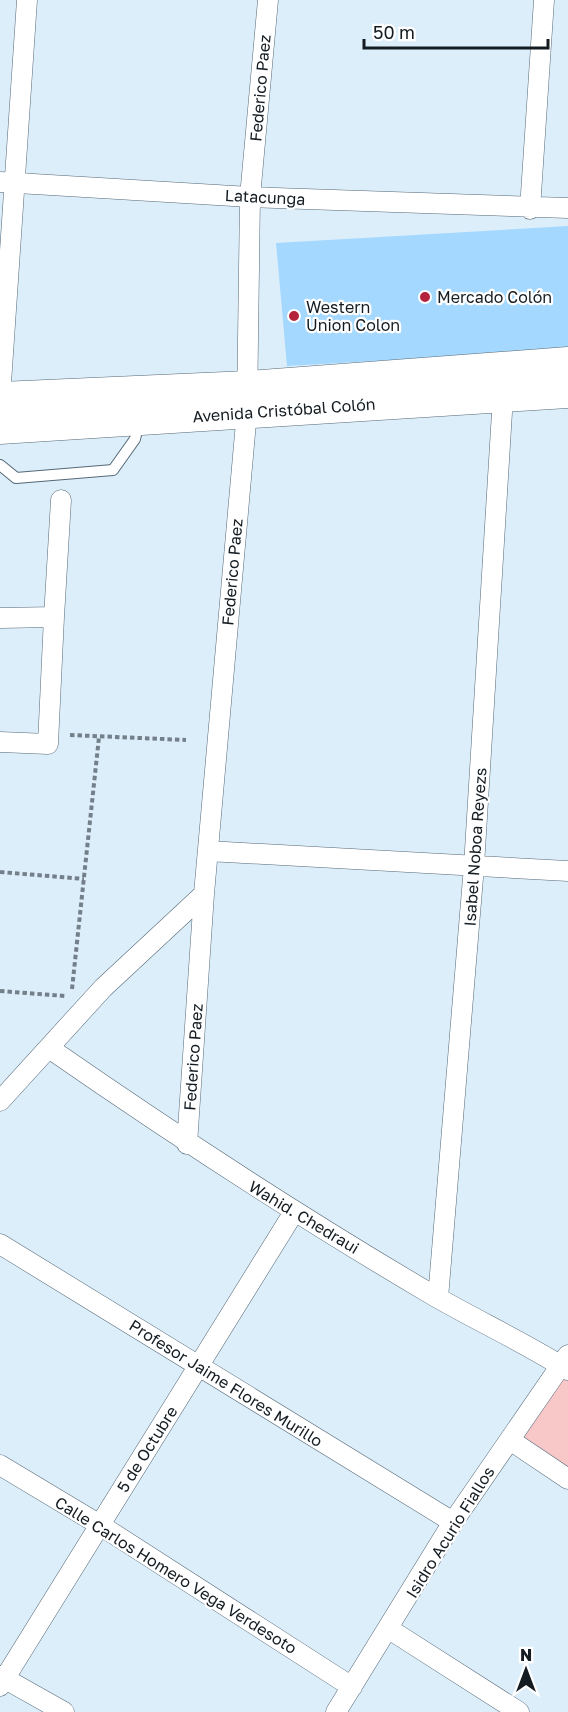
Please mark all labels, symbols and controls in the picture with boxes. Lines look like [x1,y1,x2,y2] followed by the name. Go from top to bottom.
[364,12,548,50] scale bar
[373,21,415,43] text: 50 m
[245,34,275,142] street label: Federico Paez
[224,185,306,209] street label: Latacunga
[437,287,552,307] place label: Mercado Colón
[418,290,432,304] marker: Mercado Colón
[306,297,400,335] place label: Western Union Colon
[287,309,301,323] marker: Western Union Colon
[192,394,376,426] street label: Avenida Cristóbal Colón
[217,518,247,626] street label: Federico Paez
[459,767,491,927] street label: Isabel Noboa Reyezs
[179,1003,207,1111] street label: Federico Paez
[245,1176,363,1258] street label: Wahid. Chedraui
[126,1315,326,1451] street label: Profesor Jaime Flores Murillo
[112,1402,182,1496] street label: 5 de Octubre
[401,1462,499,1602] street label: Isidro Acurio Fiallos
[51,1492,301,1658] street label: Calle Carlos Homero Vega Verdesoto
[496,1640,556,1700] north arrow
[520,1645,532,1665] text: N

